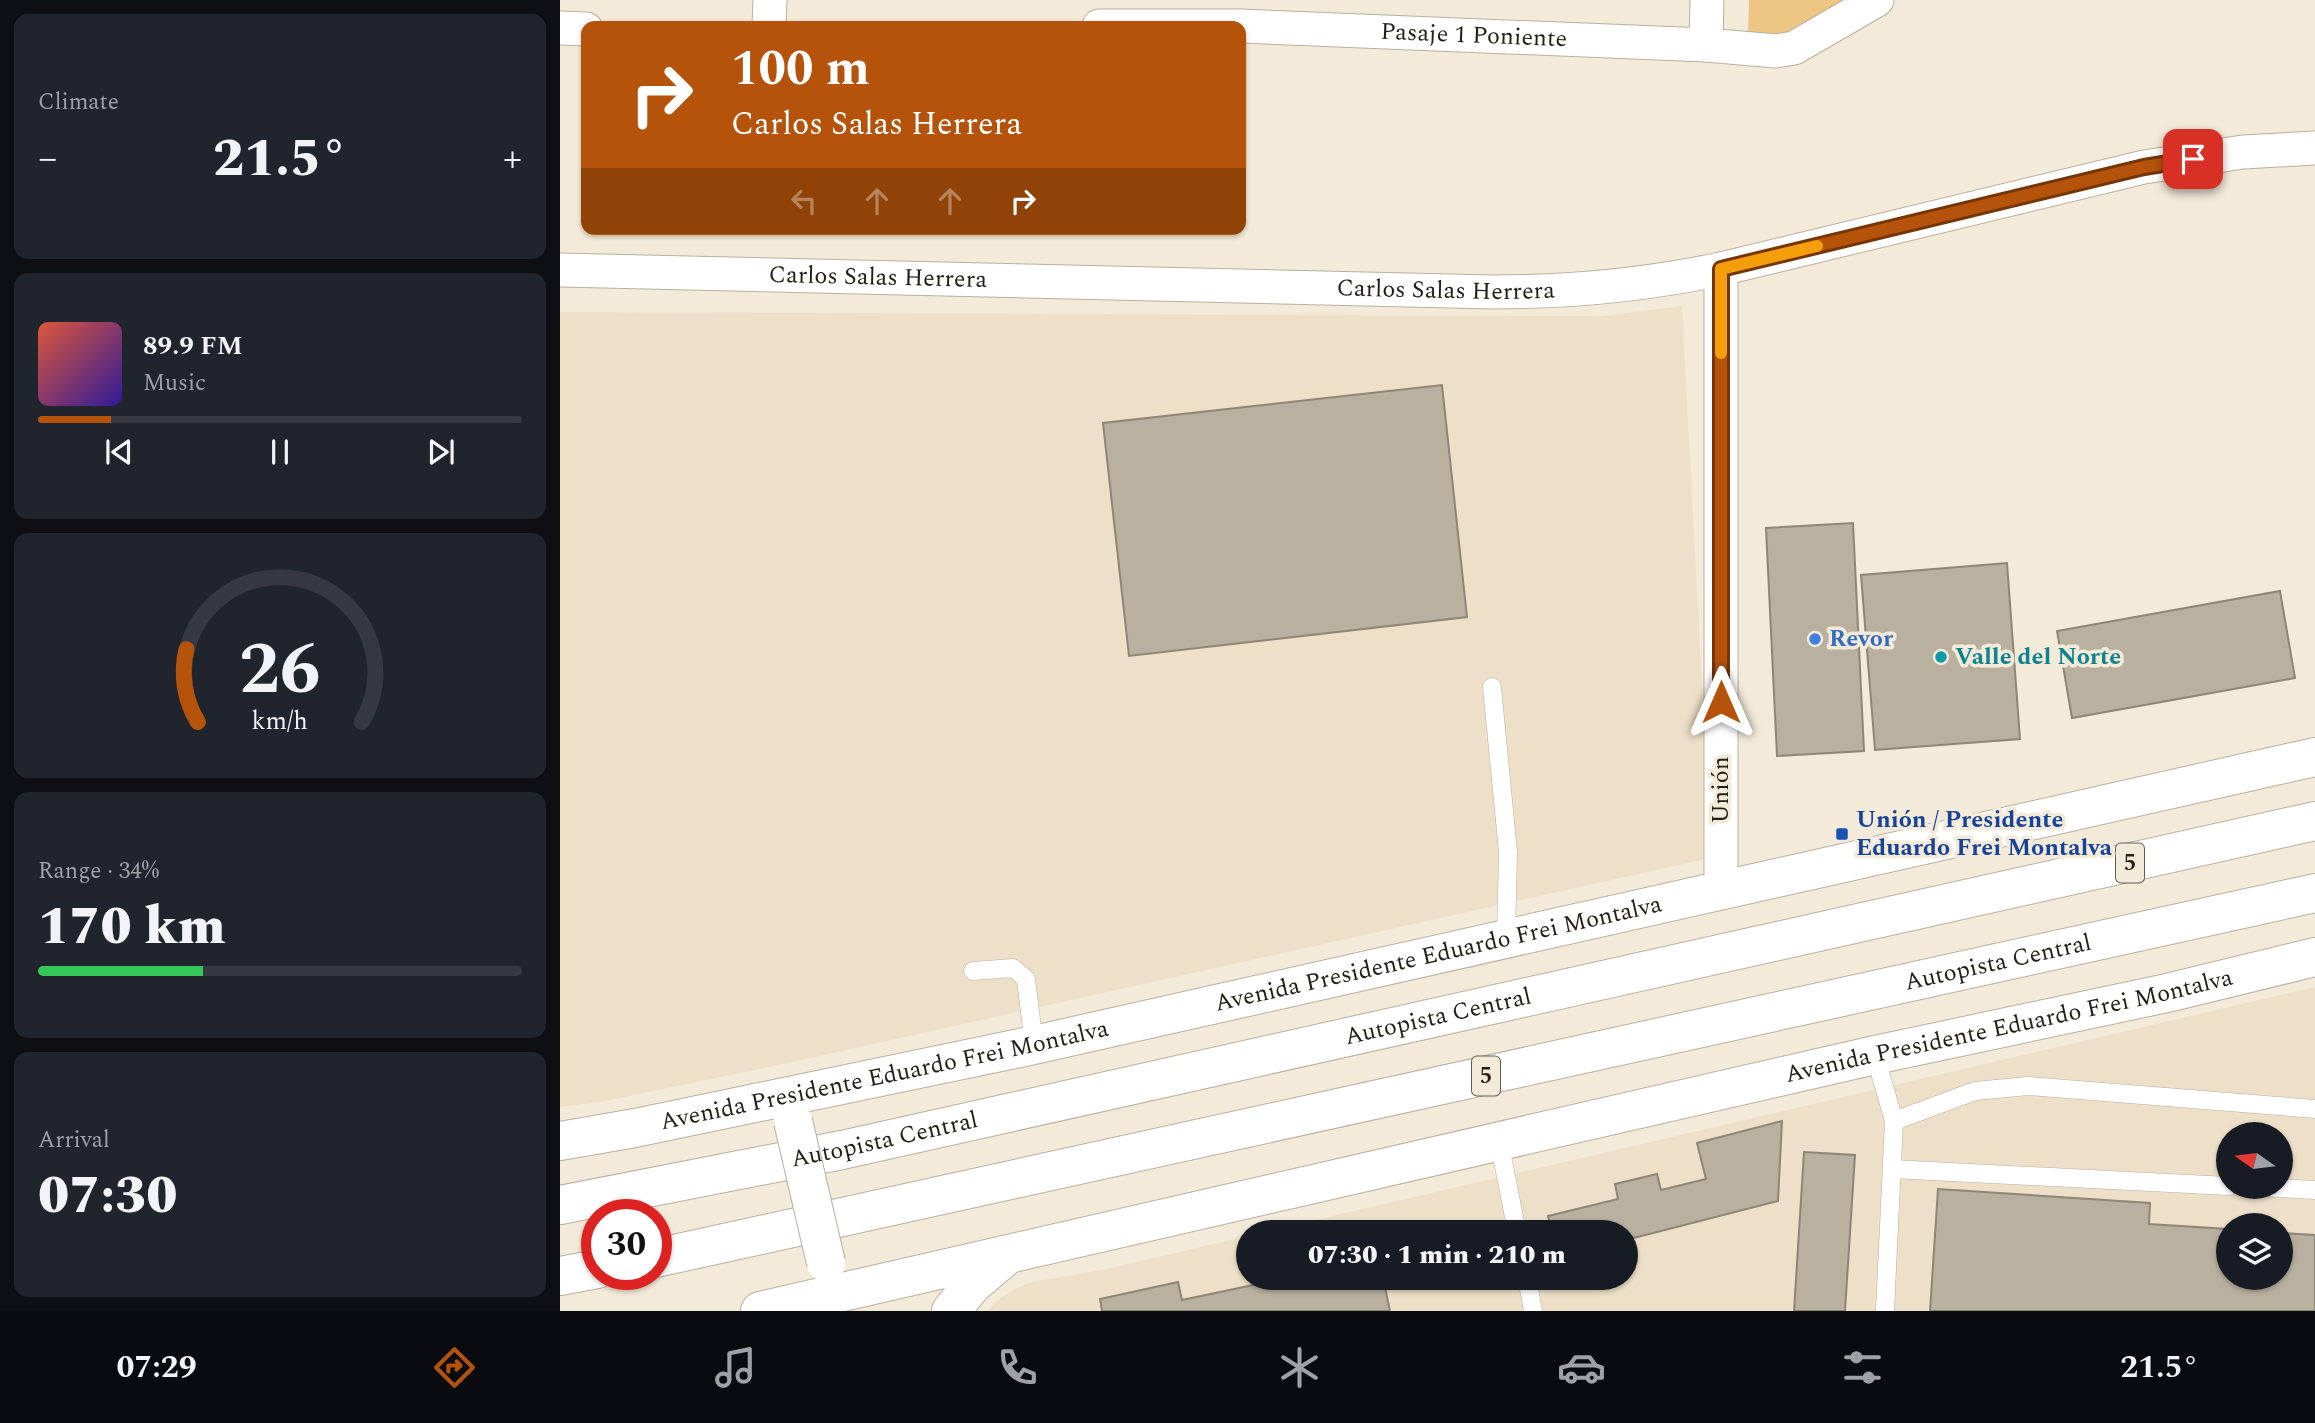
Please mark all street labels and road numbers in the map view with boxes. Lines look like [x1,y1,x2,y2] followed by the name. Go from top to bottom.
[1380,14,1568,57] street label: Pasaje 1 Poniente
[768,257,988,298] street label: Carlos Salas Herrera
[1336,270,1556,310] street label: Carlos Salas Herrera
[1703,756,1739,824] street label: Unión
[2116,844,2144,883] road number: 5
[1211,886,1666,1022] street label: Avenida Presidente Eduardo Frei Montalva
[1901,925,2095,1001] street label: Autopista Central
[1782,960,2237,1093] street label: Avenida Presidente Eduardo Frei Montalva
[1341,979,1535,1055] street label: Autopista Central
[657,1011,1112,1140] street label: Avenida Presidente Eduardo Frei Montalva
[1472,1056,1500,1096] road number: 5
[788,1102,981,1178] street label: Autopista Central

